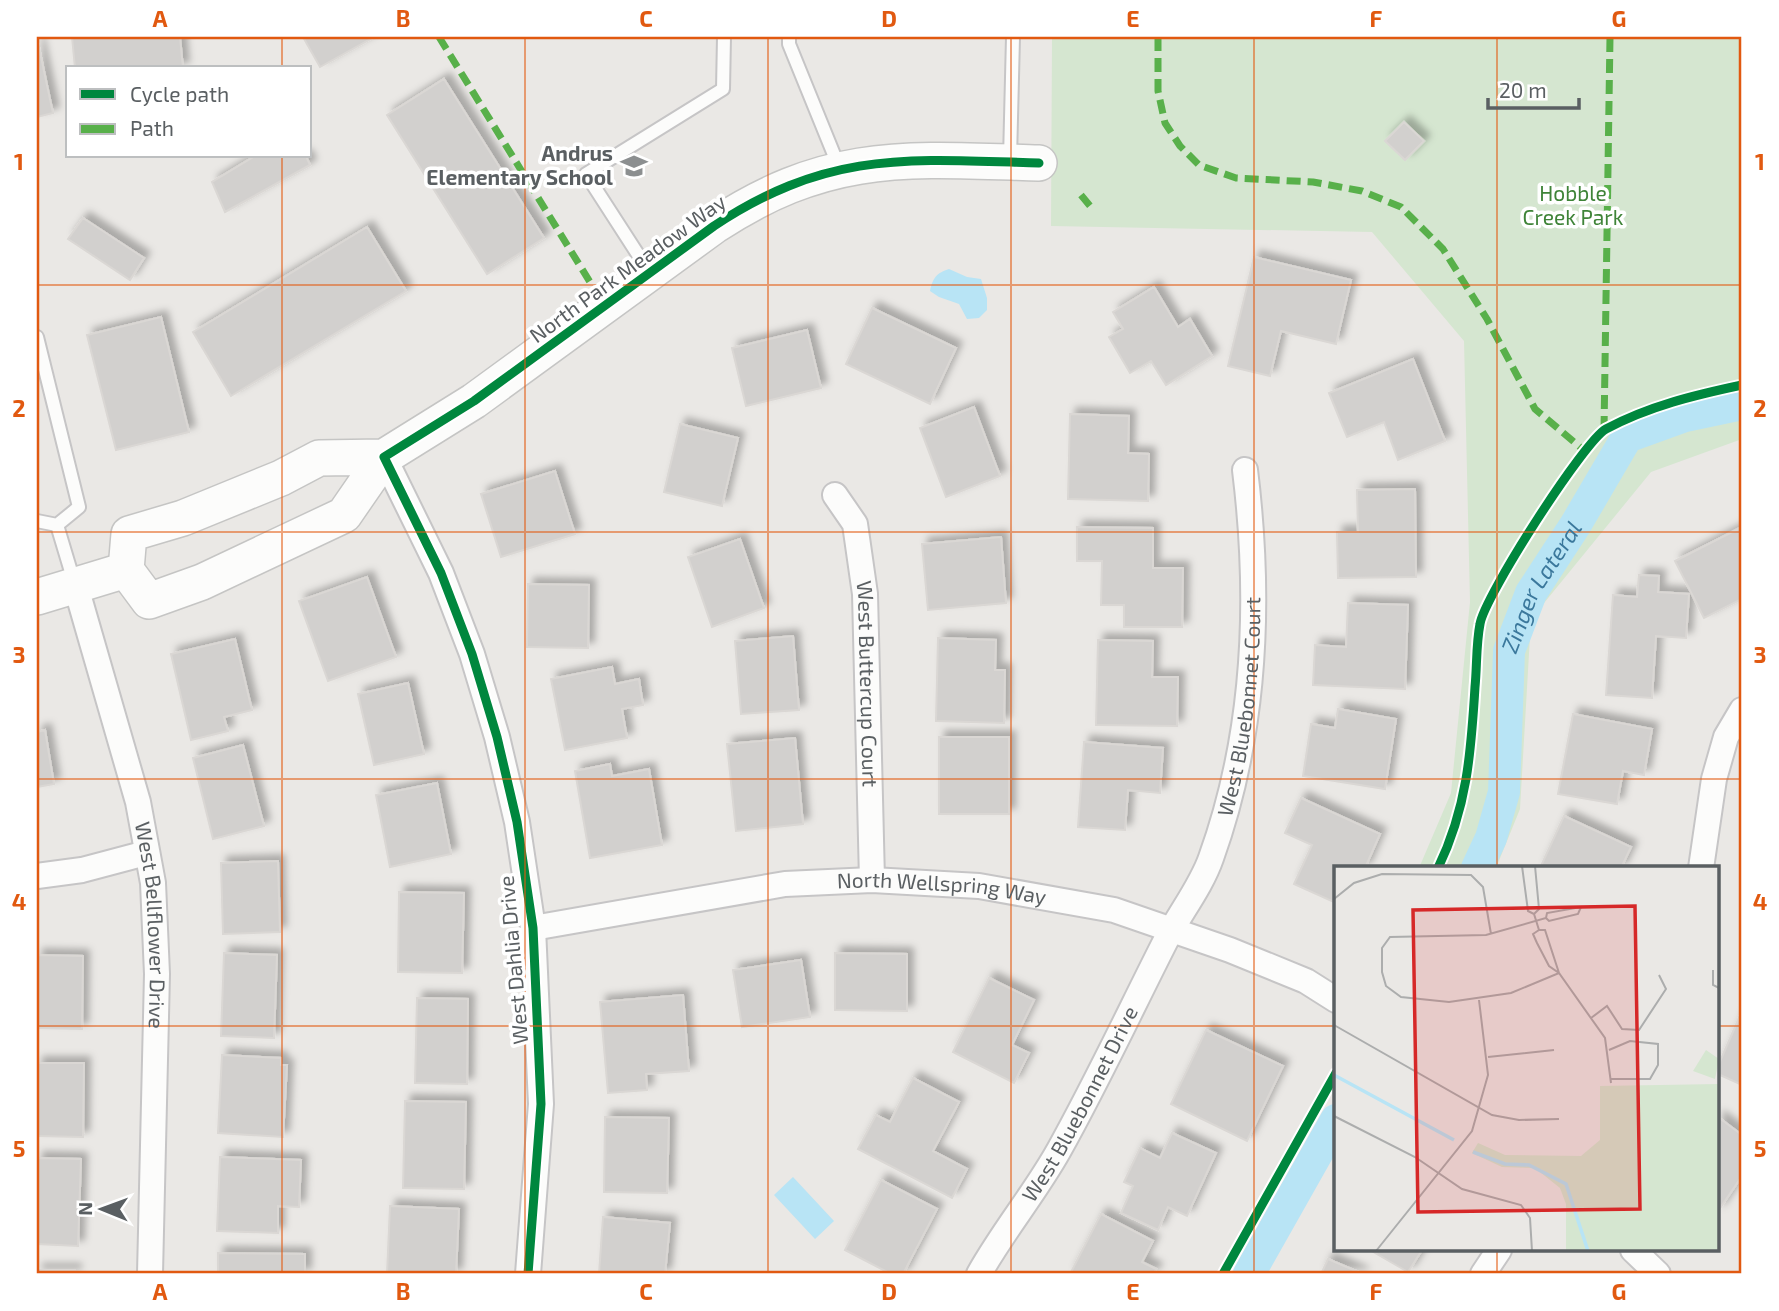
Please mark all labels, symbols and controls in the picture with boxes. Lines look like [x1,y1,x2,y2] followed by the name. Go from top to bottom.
[152,4,168,32] text: A
[396,4,410,32] text: B
[639,4,653,32] text: C
[881,4,897,32] text: D
[1126,4,1140,32] text: E
[1370,4,1383,32] text: F
[1612,4,1626,32] text: G
[66,66,312,158] legend
[1488,66,1580,110] scale bar
[1499,77,1547,102] text: 20 m
[130,81,229,106] text: Cycle path
[130,115,174,140] text: Path
[426,140,613,190] place label: Andrus Elementary School
[14,147,24,175] text: 1
[1755,147,1765,175] text: 1
[619,151,649,181] school or university icon: Andrus Elementary School
[1523,180,1624,229] park label: Hobble Creek Park
[524,188,730,347] street label: North Park Meadow Way
[12,394,26,422] text: 2
[1753,394,1767,422] text: 2
[1495,515,1587,657] water label: Zinger Lateral
[852,579,884,787] street label: West Buttercup Court
[1211,597,1264,819] street label: West Bluebonnet Court
[12,640,26,668] text: 3
[1753,640,1767,668] text: 3
[131,819,171,1029] street label: West Bellflower Drive
[836,866,1048,909] street label: North Wellspring Way
[1334,866,1720,1252] inset map
[493,875,532,1046] street label: West Dahlia Drive
[12,887,26,915] text: 4
[1753,887,1767,915] text: 4
[1016,1002,1142,1206] street label: West Bluebonnet Drive
[13,1134,25,1162] text: 5
[1754,1134,1766,1162] text: 5
[66,1174,136,1244] north arrow
[73,1202,96,1216] text: N
[152,1277,168,1305] text: A
[396,1277,410,1305] text: B
[639,1277,653,1305] text: C
[881,1277,897,1305] text: D
[1126,1277,1140,1305] text: E
[1370,1277,1383,1305] text: F
[1612,1277,1626,1305] text: G

